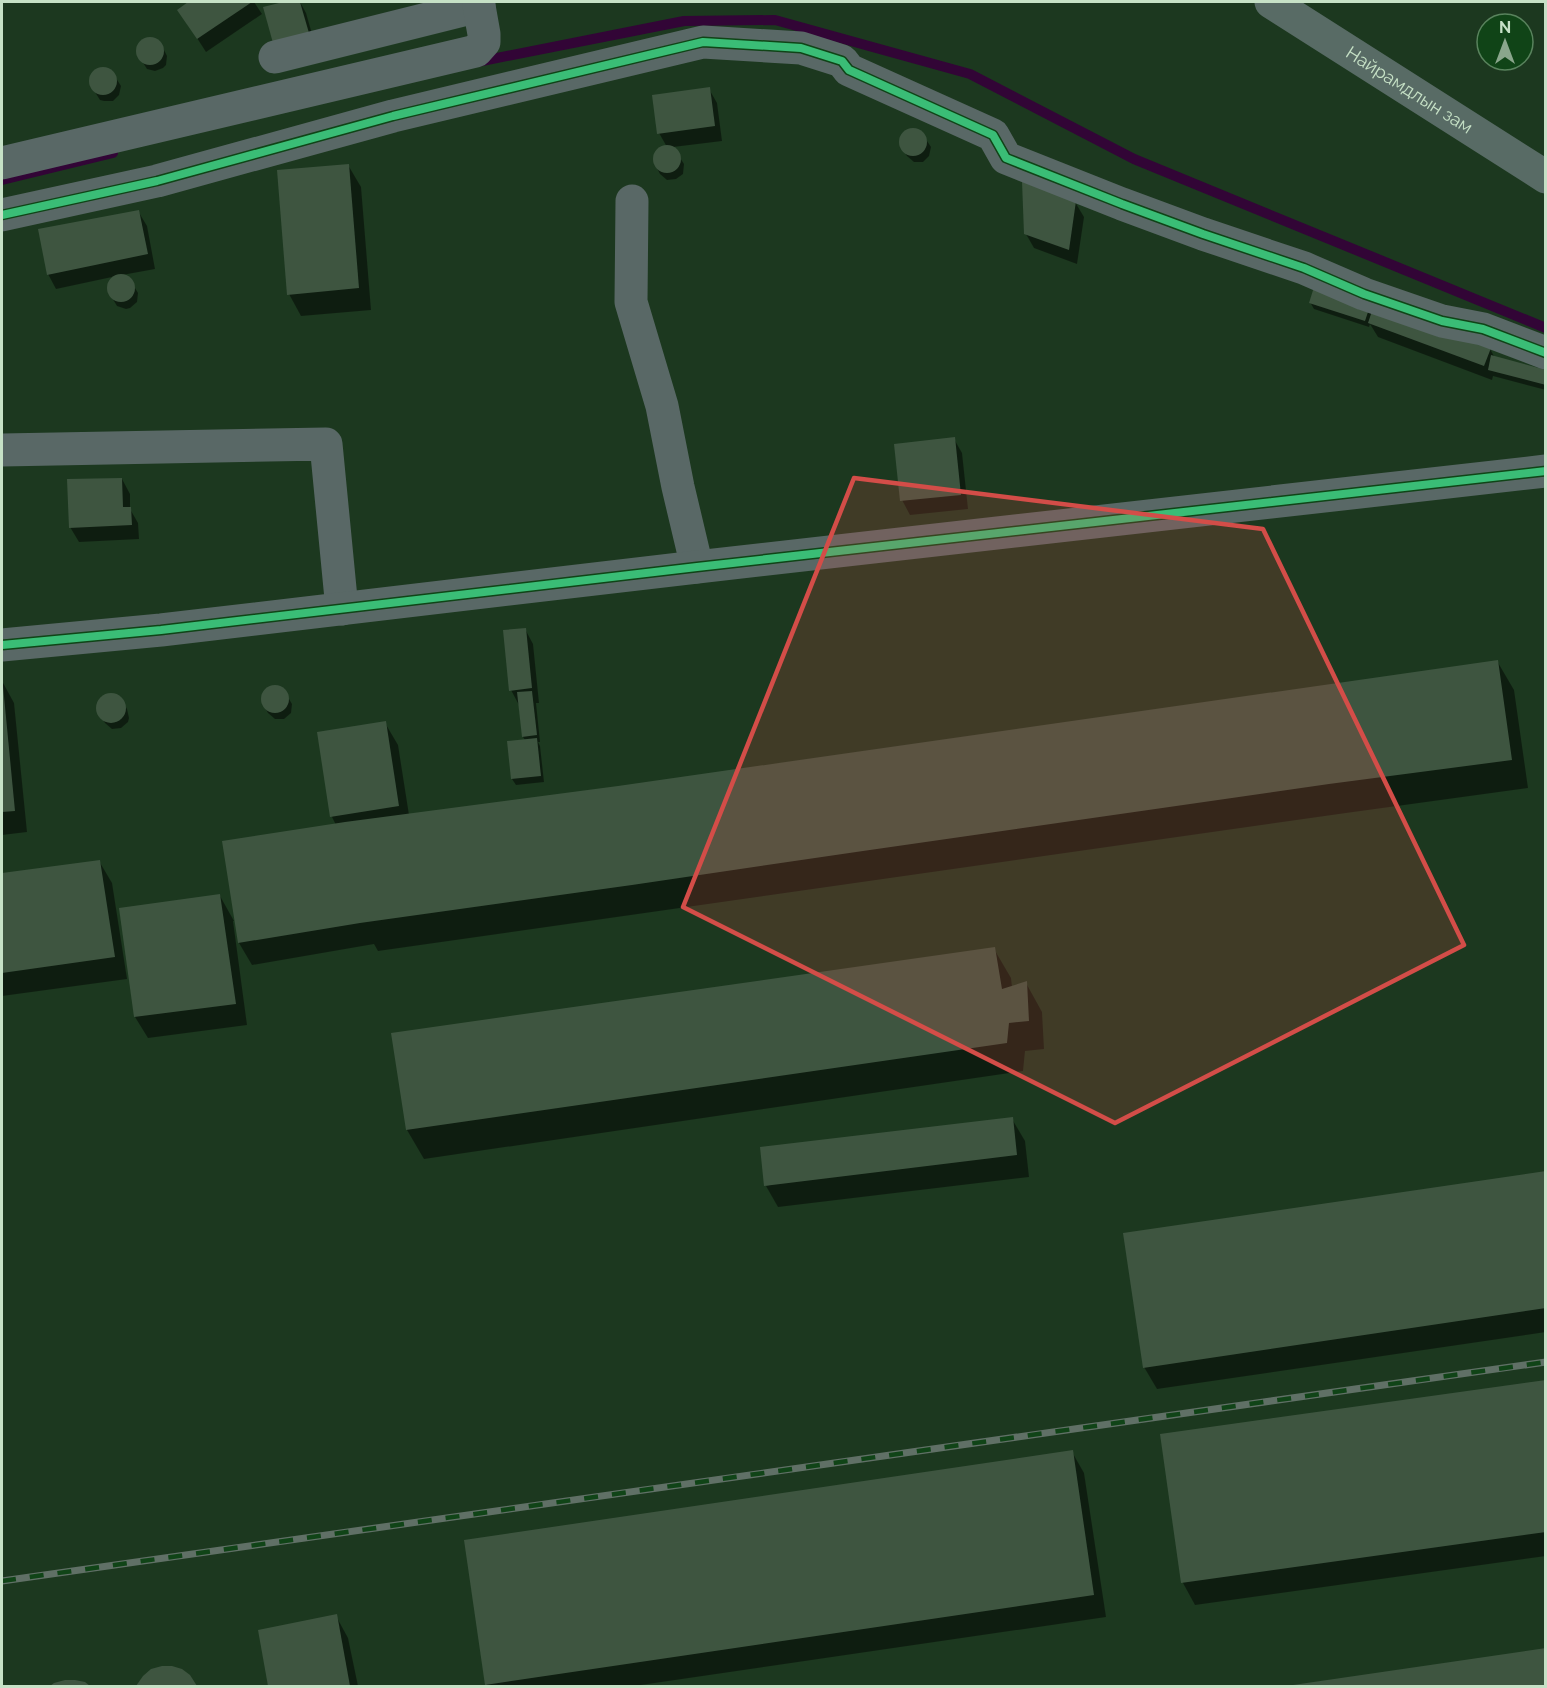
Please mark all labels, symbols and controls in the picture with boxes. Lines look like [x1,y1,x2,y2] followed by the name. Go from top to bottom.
[1475,12,1535,72] north arrow
[1499,18,1511,37] text: N
[1342,42,1477,138] street label: Найрамдлын зам

